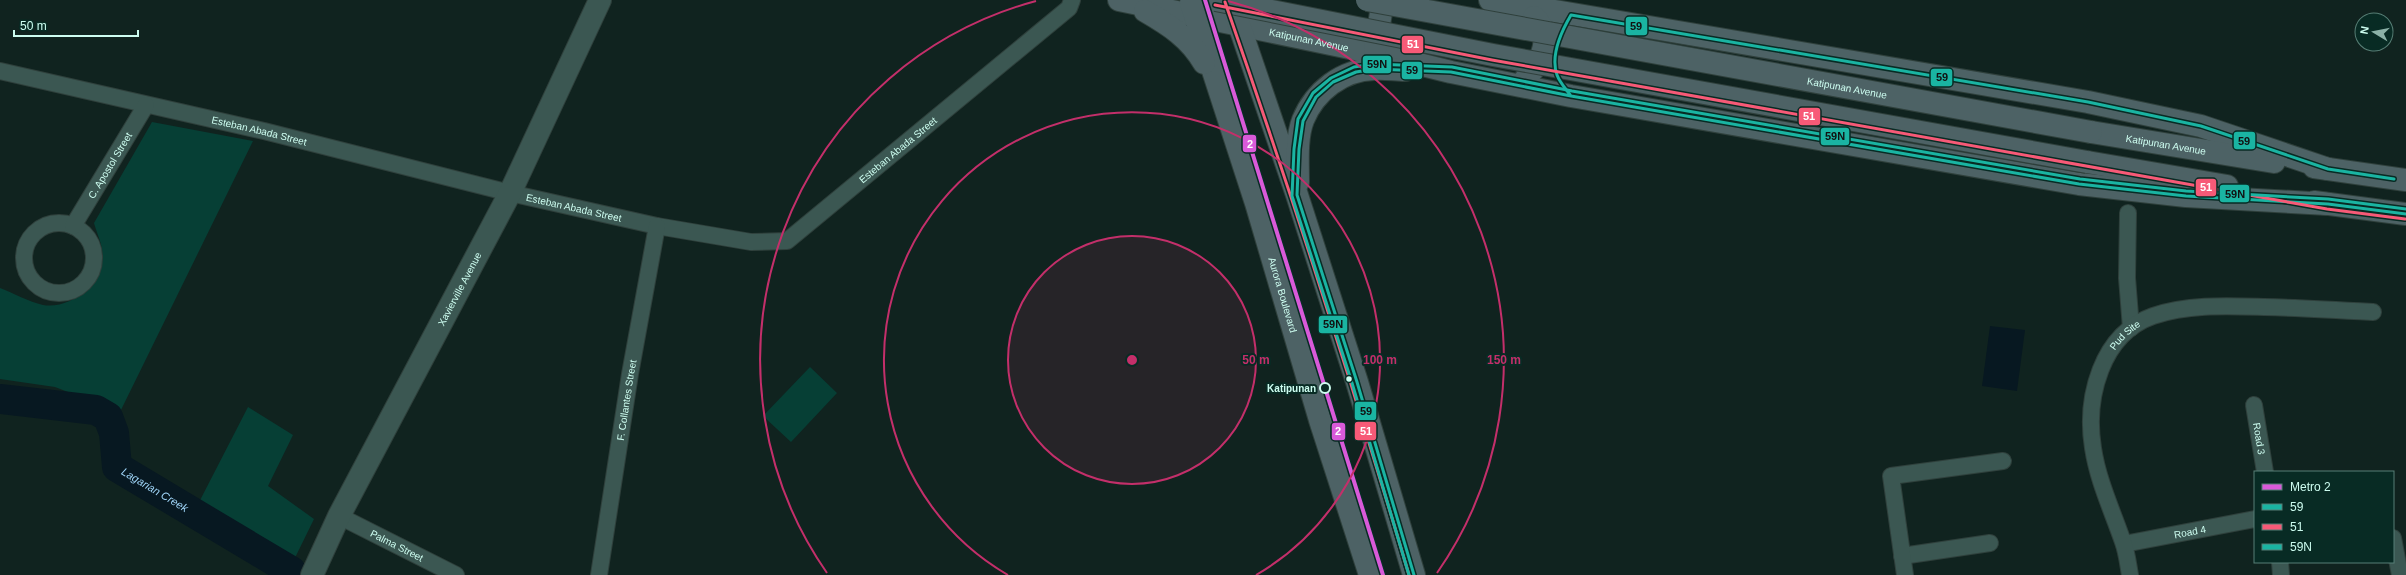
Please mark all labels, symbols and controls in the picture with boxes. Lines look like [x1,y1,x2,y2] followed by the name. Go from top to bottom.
[14,12,138,38] scale bar
[2354,12,2394,52] north arrow
[1625,16,1648,36] line badge: 59
[20,19,47,33] text: 50 m
[1630,20,1642,32] text: 59
[2358,25,2371,35] text: N
[1268,26,1350,54] street label: Katipunan Avenue
[1401,35,1424,54] line badge: 51
[1407,38,1419,50] text: 51
[1362,55,1392,74] line badge: 59N
[1367,58,1387,70] text: 59N
[1401,61,1423,80] line badge: 59
[1406,64,1418,76] text: 59
[1930,68,1953,87] line badge: 59
[1936,71,1948,83] text: 59
[1806,75,1888,101] street label: Katipunan Avenue
[1798,107,1821,126] line badge: 51
[1803,110,1815,122] text: 51
[211,114,308,148] street label: Esteban Abada Street
[857,115,939,185] street label: Esteban Abada Street
[1820,127,1850,146] line badge: 59N
[86,130,134,200] street label: C. Apostol Street
[1825,130,1845,142] text: 59N
[2233,131,2256,150] line badge: 59
[2125,133,2207,157] street label: Katipunan Avenue
[1242,134,1257,153] line badge: 2
[2238,135,2250,147] text: 59
[1247,138,1253,150] text: 2
[2195,178,2217,197] line badge: 51
[2200,181,2212,193] text: 51
[2219,184,2250,203] line badge: 59N
[2225,188,2245,200] text: 59N
[525,192,623,224] street label: Esteban Abada Street
[436,250,484,328] street label: Xavierville Avenue
[1266,256,1299,334] street label: Aurora Boulevard
[1318,315,1348,334] line badge: 59N
[1323,318,1343,330] text: 59N
[2108,318,2142,352] street label: Pud Site
[1125,353,1139,367] centre of rings
[1242,353,1270,367] text: 50 m
[1363,353,1397,367] text: 100 m
[1487,353,1521,367] text: 150 m
[615,359,639,441] street label: F. Collantes Street
[1344,374,1354,384] unlabelled marker
[1319,382,1331,394] marker: Katipunan
[1267,383,1316,394] place label: Katipunan
[1354,401,1377,421] line badge: 59
[1360,405,1372,417] text: 59
[1354,421,1377,441] line badge: 51
[1331,422,1346,441] line badge: 2
[2251,422,2267,456] street label: Road 3
[1335,425,1341,437] text: 2
[1360,425,1372,437] text: 51
[120,465,191,514] water label: Lagarian Creek
[2254,471,2394,563] legend
[2290,480,2331,494] text: Metro 2
[2290,500,2304,514] text: 59
[2290,520,2304,534] text: 51
[2173,523,2207,540] street label: Road 4
[369,528,425,564] street label: Palma Street
[2290,540,2312,554] text: 59N

